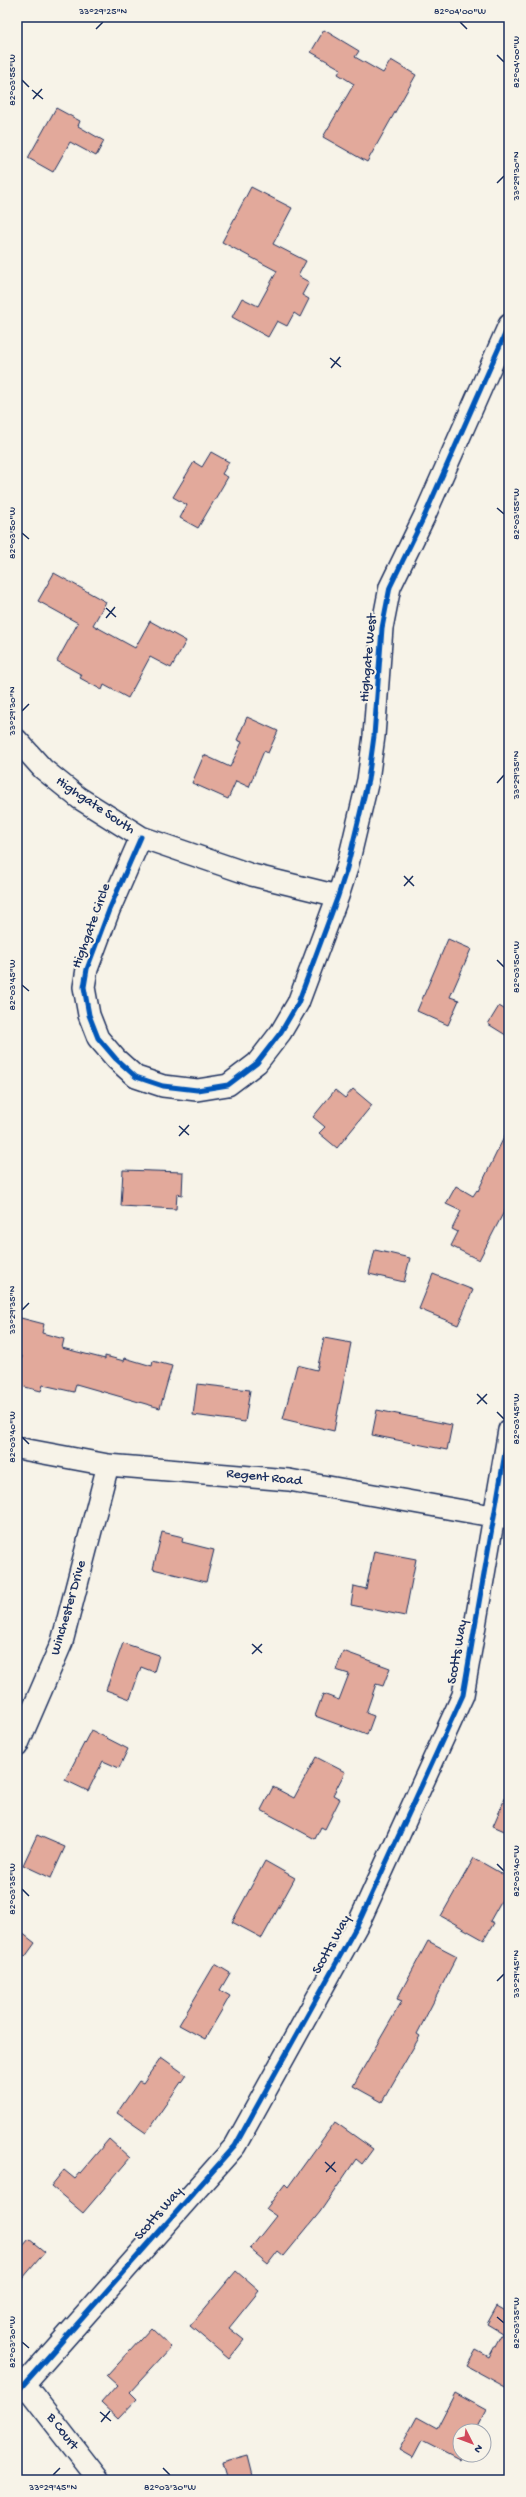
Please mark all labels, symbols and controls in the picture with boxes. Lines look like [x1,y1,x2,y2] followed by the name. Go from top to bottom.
[78,6,128,18] text: 33°29'25"N
[434,6,486,18] text: 82°04'00"W
[511,36,523,88] text: 82°04'00"W
[7,54,19,106] text: 82°03'55"W
[511,151,523,201] text: 33°29'30"N
[511,488,523,540] text: 82°03'55"W
[7,507,19,559] text: 82°03'50"W
[357,612,381,703] street label: Highgate West
[7,686,19,736] text: 33°29'30"N
[511,750,523,800] text: 33°29'35"N
[52,773,138,839] street label: Highgate South
[69,880,115,971] street label: Highgate Circle
[511,941,523,993] text: 82°03'50"W
[7,959,19,1010] text: 82°03'45"W
[7,1285,19,1335] text: 33°29'35"N
[511,1393,523,1444] text: 82°03'45"W
[7,1411,19,1463] text: 82°03'40"W
[225,1466,304,1491] street label: Regent Road
[47,1558,91,1657] street label: Winchester Drive
[444,1618,472,1685] street label: Scotts Way
[511,1845,523,1897] text: 82°03'40"W
[7,1863,19,1915] text: 82°03'35"W
[309,1912,355,1978] street label: Scotts Way
[511,1950,523,1999] text: 33°29'45"N
[131,2184,187,2244] street label: Scotts Way
[511,2297,523,2349] text: 82°03'35"W
[7,2316,19,2368] text: 82°03'30"W
[42,2409,83,2455] street label: B Court
[452,2423,492,2463] north arrow
[471,2442,485,2455] text: N
[28,2482,77,2494] text: 33°29'45"N
[144,2482,196,2494] text: 82°03'30"W

